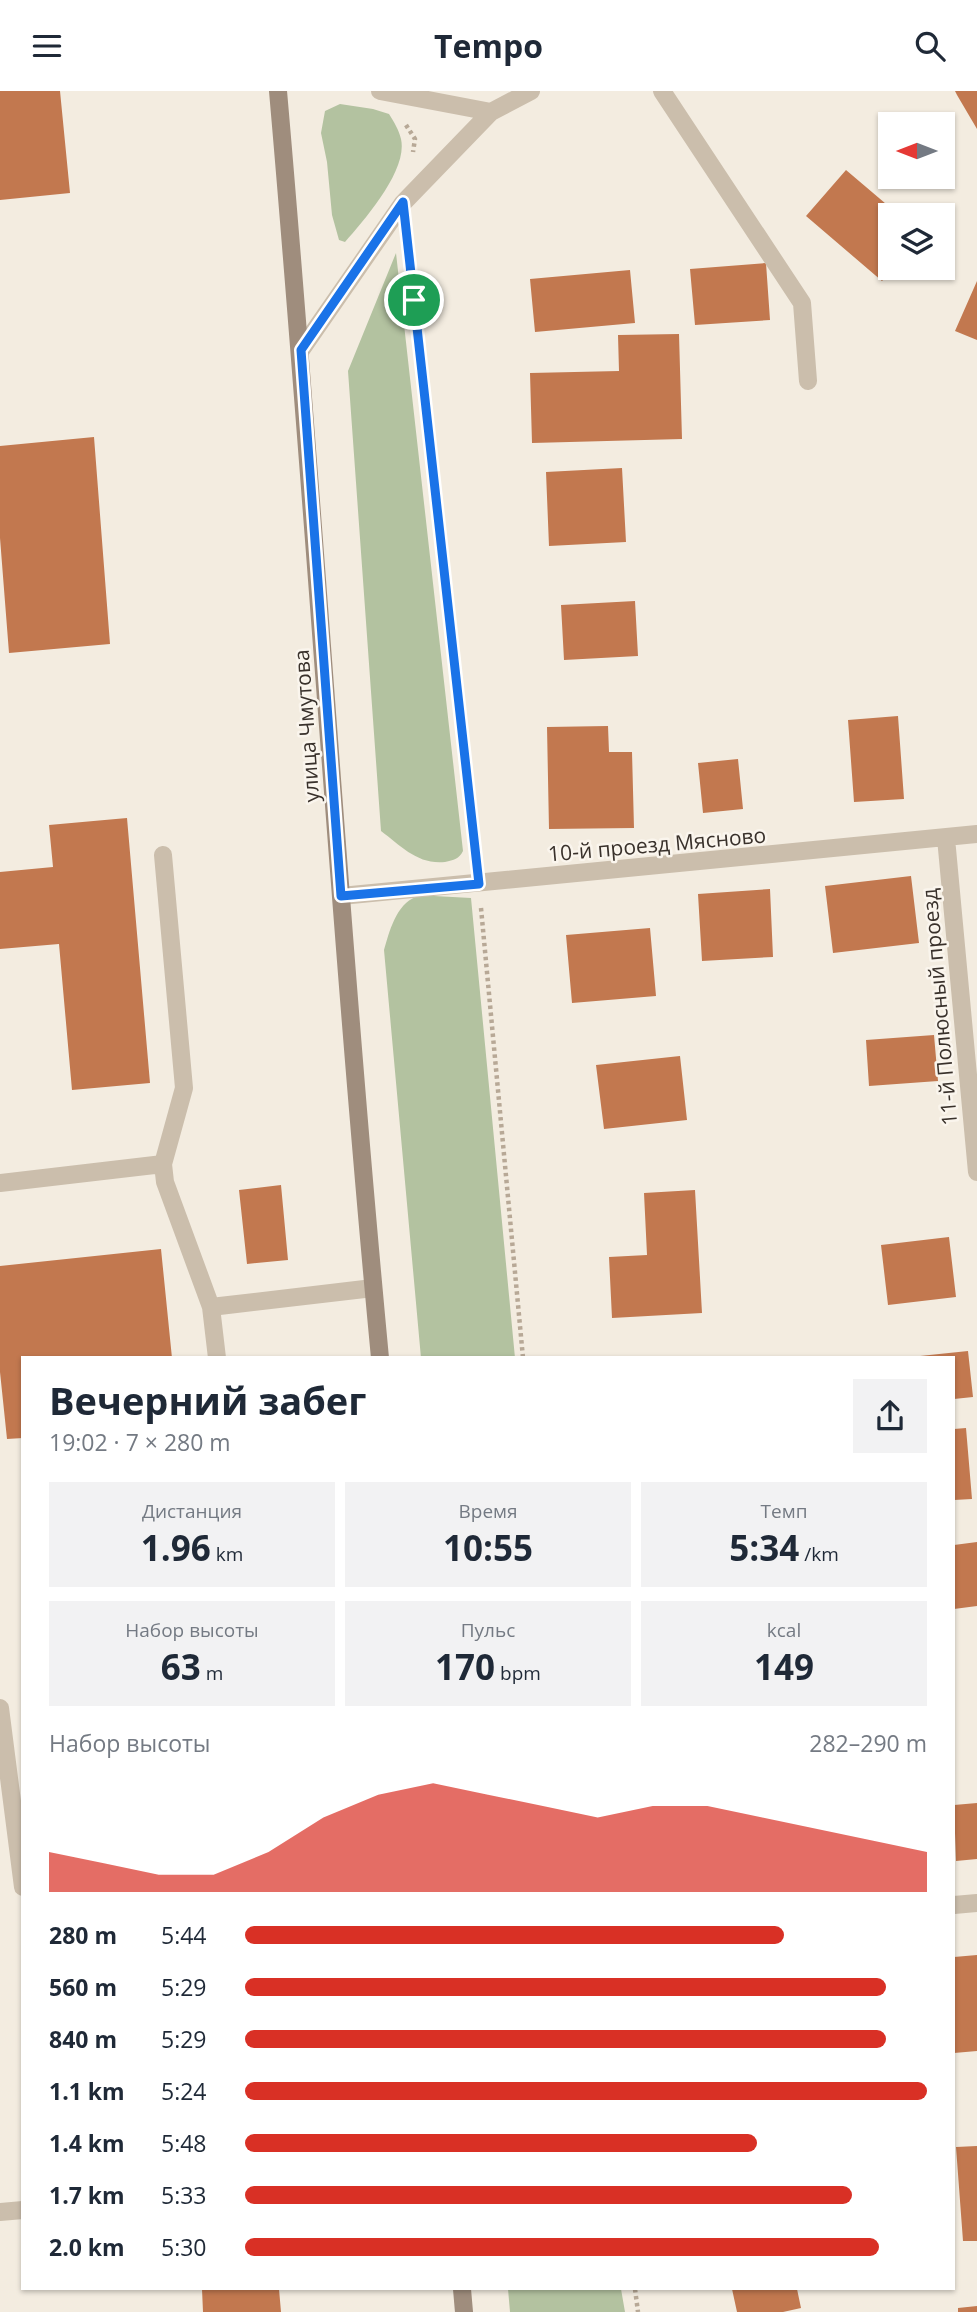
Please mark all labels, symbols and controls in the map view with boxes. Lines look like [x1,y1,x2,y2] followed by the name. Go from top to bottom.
[434,24,543,67] text: Tempo
[28,27,66,65] icon: menu
[911,27,949,65] icon: search
[878,112,956,189] north arrow
[878,112,955,280] map controls
[878,203,955,280] button: layers
[384,270,444,330] pin
[395,281,433,319] icon: arrive
[287,649,325,803] street label: улица Чмутова
[547,821,767,867] street label: 10-й проезд Мясново
[915,887,963,1127] street label: 11-й Полюсный проезд
[49,1374,366,1426] text: Вечерний забег
[853,1379,927,1453] button: share
[49,1426,231,1458] text: 19:02 · 7 × 280 m
[142,1498,242,1524] text: Дистанция
[458,1498,518,1524] text: Время
[761,1498,807,1524] text: Темп
[141,1524,211,1571] text: 1.96
[443,1524,533,1571] text: 10:55
[729,1524,799,1571] text: 5:34
[211,1541,243,1567] text: km
[799,1541,839,1567] text: /km
[125,1617,259,1643] text: Набор высоты
[461,1617,515,1643] text: Пульс
[767,1617,801,1643] text: kcal
[161,1643,201,1690] text: 63
[435,1643,495,1690] text: 170
[754,1643,814,1690] text: 149
[201,1660,223,1686] text: m
[495,1660,541,1686] text: bpm
[49,1727,211,1759] text: Набор высоты
[809,1727,927,1759] text: 282–290 m
[49,1919,117,1951] text: 280 m
[161,1919,207,1951] text: 5:44
[49,1971,117,2003] text: 560 m
[161,1971,207,2003] text: 5:29
[49,2023,117,2055] text: 840 m
[161,2023,207,2055] text: 5:29
[49,2075,125,2107] text: 1.1 km
[161,2075,207,2107] text: 5:24
[49,2127,125,2159] text: 1.4 km
[161,2127,207,2159] text: 5:48
[49,2179,125,2211] text: 1.7 km
[161,2179,207,2211] text: 5:33
[49,2231,125,2263] text: 2.0 km
[161,2231,207,2263] text: 5:30

